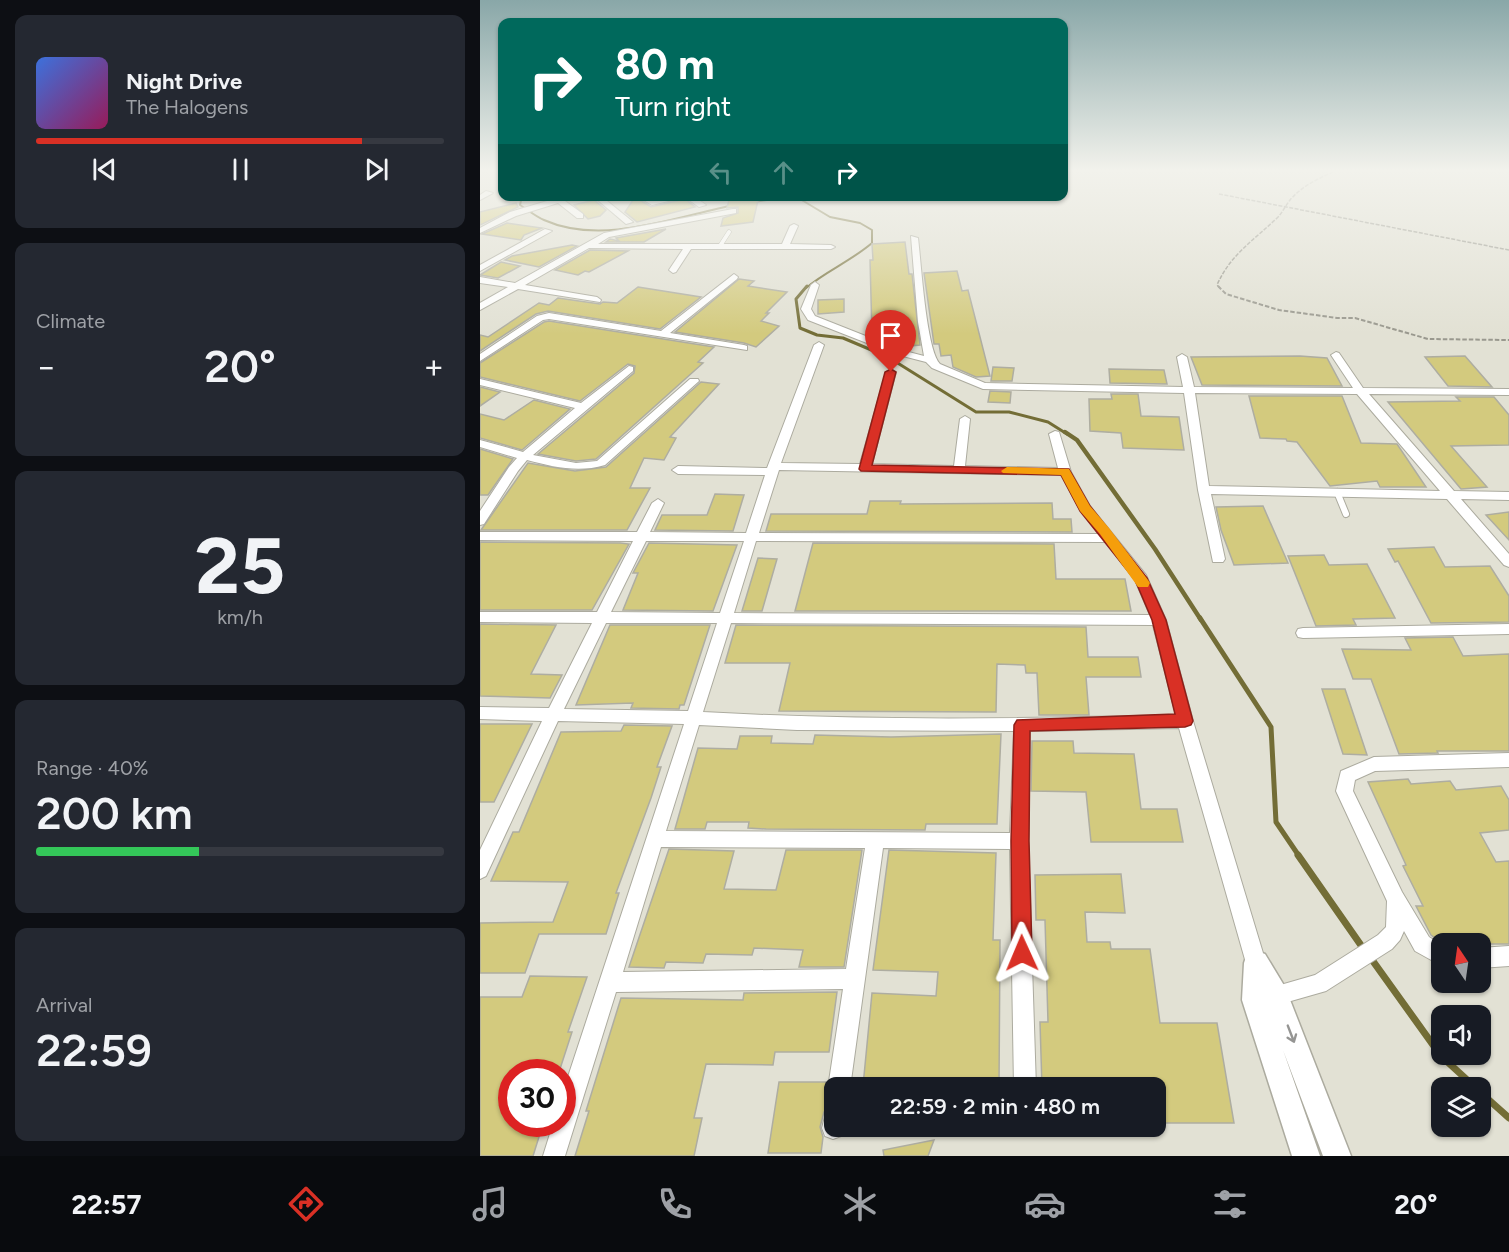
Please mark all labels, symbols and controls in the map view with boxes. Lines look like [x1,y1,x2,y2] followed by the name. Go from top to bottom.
[615,39,715,90] text: 80 m
[516,42,594,120] icon: right
[126,68,242,95] text: Night Drive
[615,90,731,123] text: Turn right
[126,95,248,119] text: The Halogens
[88,153,121,186] icon: previous
[224,153,257,186] icon: pause
[360,153,393,186] icon: next
[704,156,737,189] icon: left
[767,156,800,189] icon: ahead
[830,156,863,189] icon: right
[36,309,105,333] text: Climate
[865,310,916,372] pin
[874,319,907,352] icon: arrive
[204,339,276,393] text: 20°
[36,347,57,386] text: −
[423,347,444,386] text: +
[195,519,285,613] text: 25
[217,605,263,629] text: km/h
[36,756,148,780] text: Range · 40%
[36,786,193,840] text: 200 km
[990,921,1054,985] position arrow
[1431,933,1491,993] north arrow
[1431,933,1491,1137] map controls
[36,993,92,1017] text: Arrival
[1431,1005,1491,1065] button: sound
[36,1023,152,1077] text: 22:59
[1286,1024,1297,1043] one-way arrow
[498,1059,576,1137] speed limit sign: 30
[1431,1077,1491,1137] button: layers
[890,1093,1100,1120] text: 22:59 · 2 min · 480 m
[285,1183,327,1225] icon: directions
[469,1183,511,1225] icon: music
[654,1183,696,1225] icon: phone
[839,1183,881,1225] icon: climate
[1024,1183,1066,1225] icon: car
[1209,1183,1251,1225] icon: filters
[71,1188,142,1221] text: 22:57
[1394,1188,1437,1221] text: 20°

